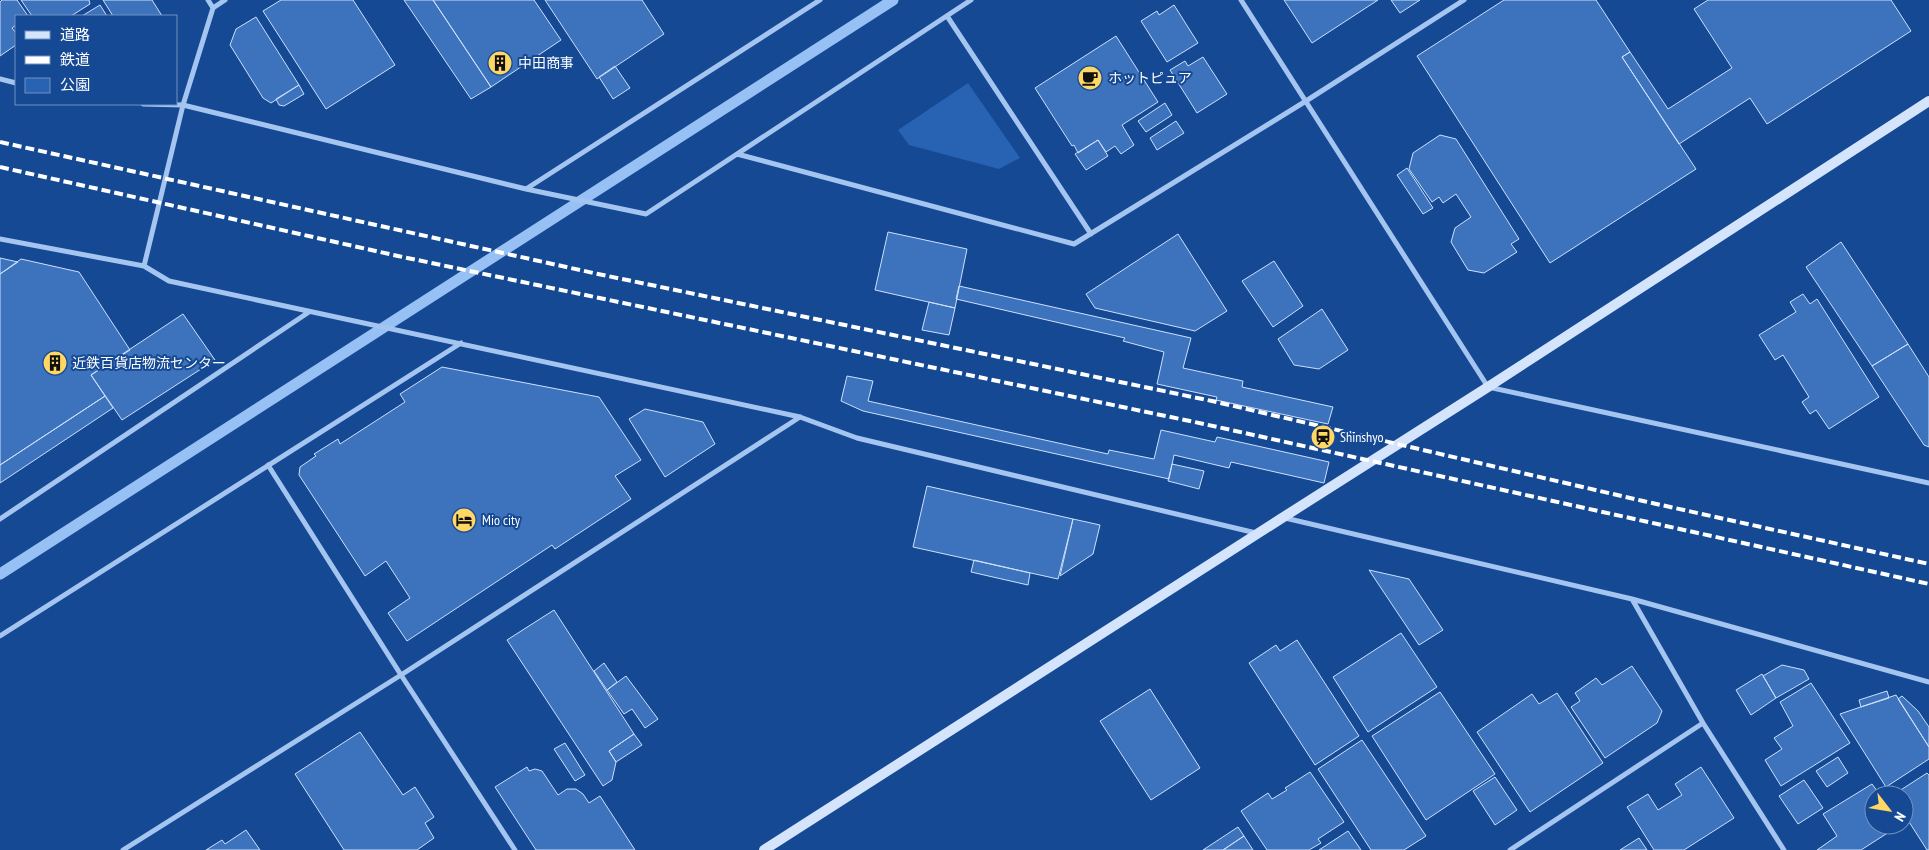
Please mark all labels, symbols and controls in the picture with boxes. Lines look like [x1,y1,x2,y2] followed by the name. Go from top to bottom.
[15,15,178,105] legend
[60,25,90,44] text: 道路
[60,50,90,69] text: 鉄道
[487,50,513,76] building icon: 中田商事
[518,54,574,72] place label: 中田商事
[1077,65,1103,91] cafe icon: ホットピュア
[1108,69,1192,87] place label: ホットピュア
[60,75,90,94] text: 公園
[42,350,68,376] building icon: 近鉄百貨店物流センター
[72,354,226,372] place label: 近鉄百貨店物流センター
[1310,424,1336,450] station icon: Shinshyo
[1340,428,1384,446] place label: Shinshyo
[451,507,477,533] hotel icon: Mio city
[482,511,521,529] place label: Mio city
[1864,785,1914,835] north arrow
[1890,809,1910,825] text: N

